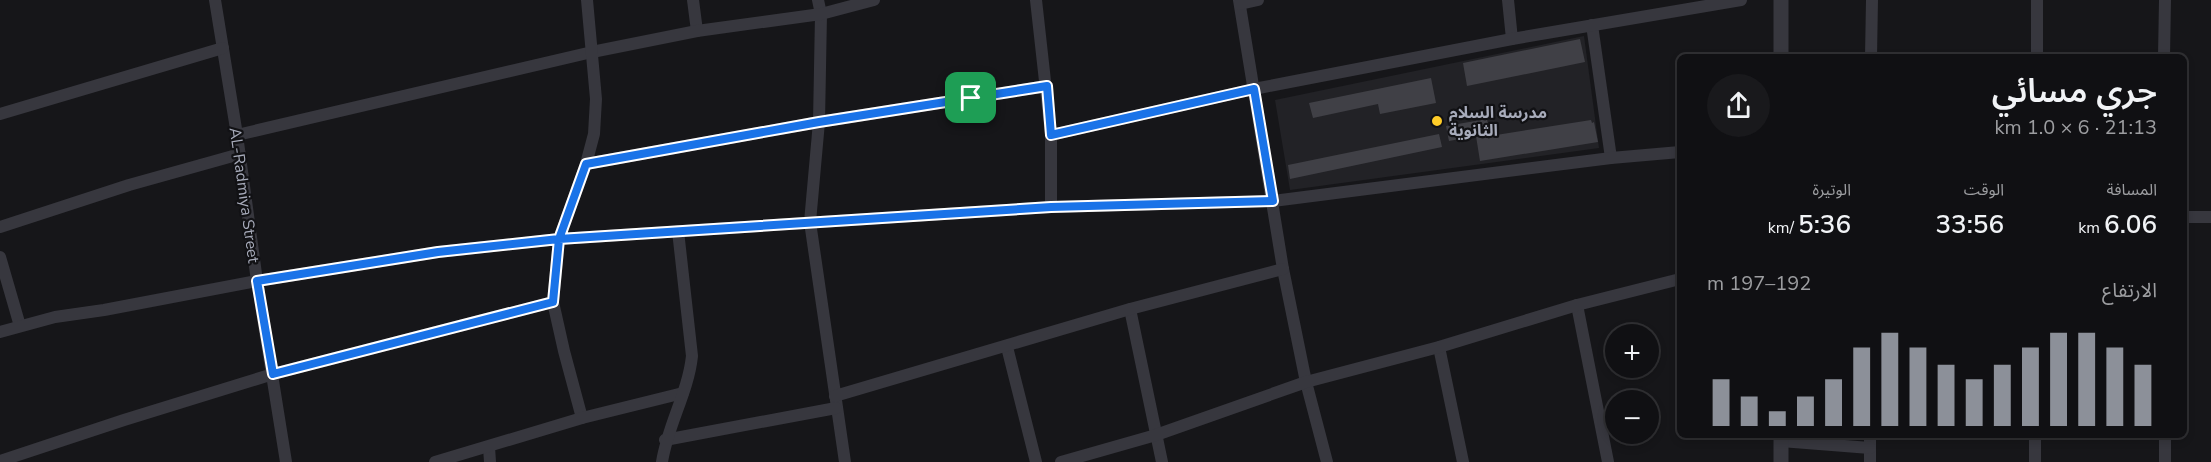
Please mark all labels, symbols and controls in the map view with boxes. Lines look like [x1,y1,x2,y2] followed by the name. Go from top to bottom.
[1992,69,2157,114] text: جري مسائي
[945,72,996,123] pin
[1707,74,1770,137] button: share
[954,81,987,114] icon: arrive
[1449,102,1547,142] place label: مدرسة السلام الثانوية
[1430,114,1444,128] marker: مدرسة السلام الثانوية
[1994,114,2157,141] text: 21:13 · 6 × 1.0 km
[224,126,264,265] street label: AL-Radmiya Street
[1813,179,1851,201] text: الوتيرة
[1964,179,2004,201] text: الوقت
[2107,179,2157,201] text: المسافة
[1798,207,1851,242] text: 5:36
[1935,207,2004,242] text: 33:56
[2104,207,2157,242] text: 6.06
[1768,217,1798,239] text: /km
[2078,217,2104,239] text: km
[1707,270,1811,297] text: 192–197 m
[2102,277,2157,304] text: الارتفاع
[1605,324,1659,444] map controls
[1605,324,1659,378] button: +
[1605,390,1659,444] button: −

